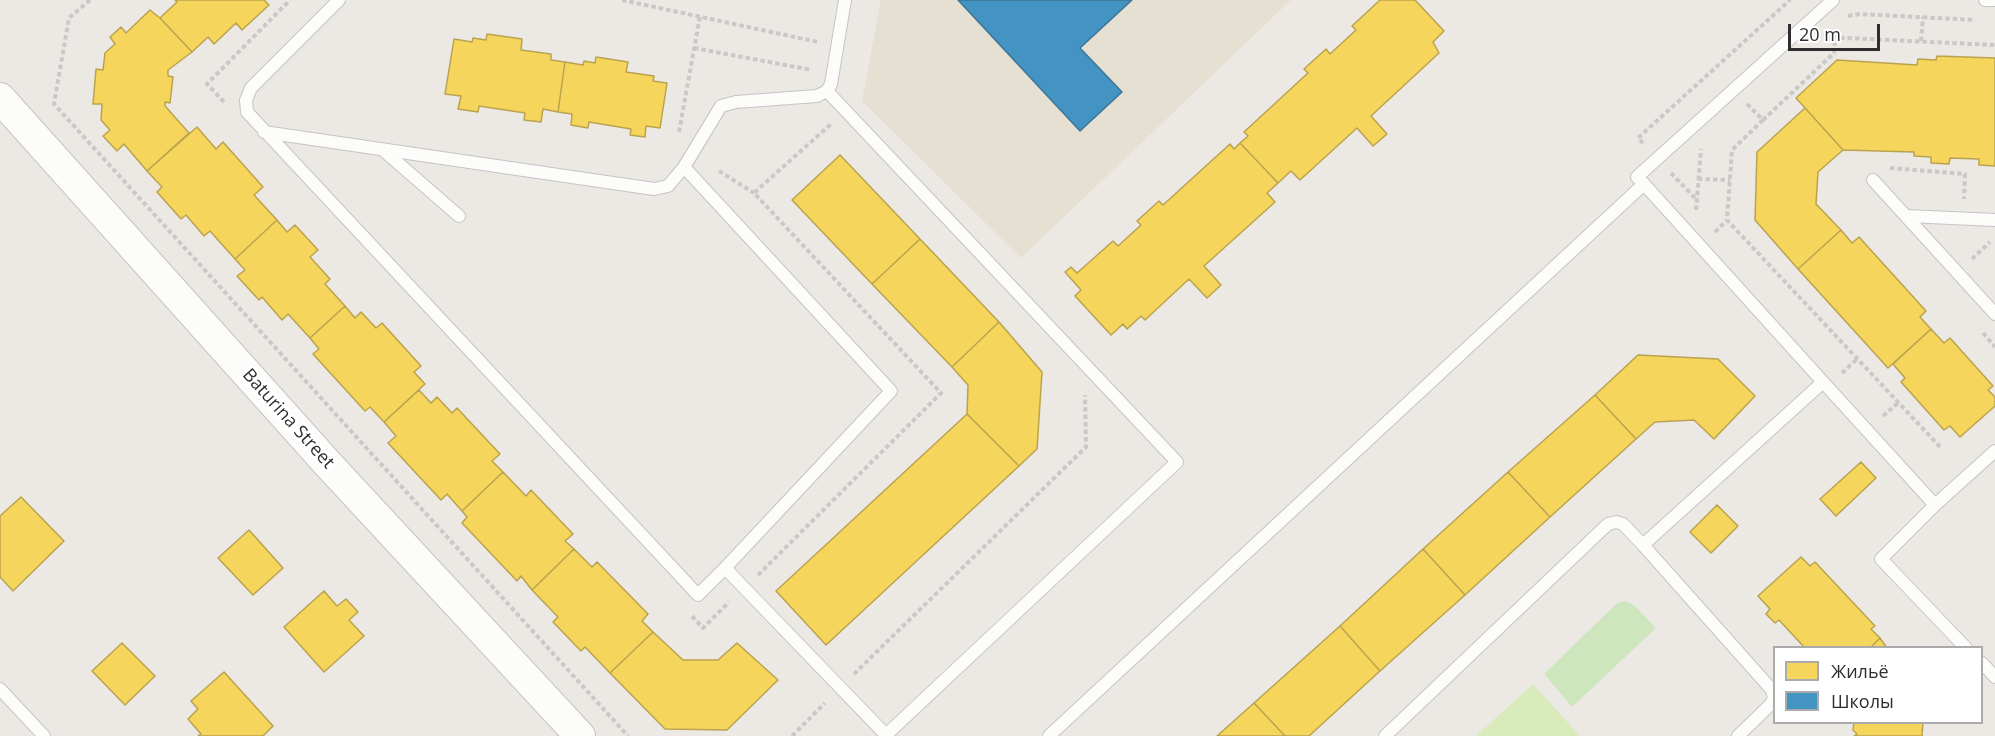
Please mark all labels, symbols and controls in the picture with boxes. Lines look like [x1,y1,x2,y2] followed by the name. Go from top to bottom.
[1791,12,1882,50] scale bar
[1799,22,1841,46] text: 20 m
[237,365,339,473] street label: Baturina Street
[1773,646,1983,724] legend
[1831,659,1889,683] text: Жильё
[1831,689,1894,713] text: Школы

